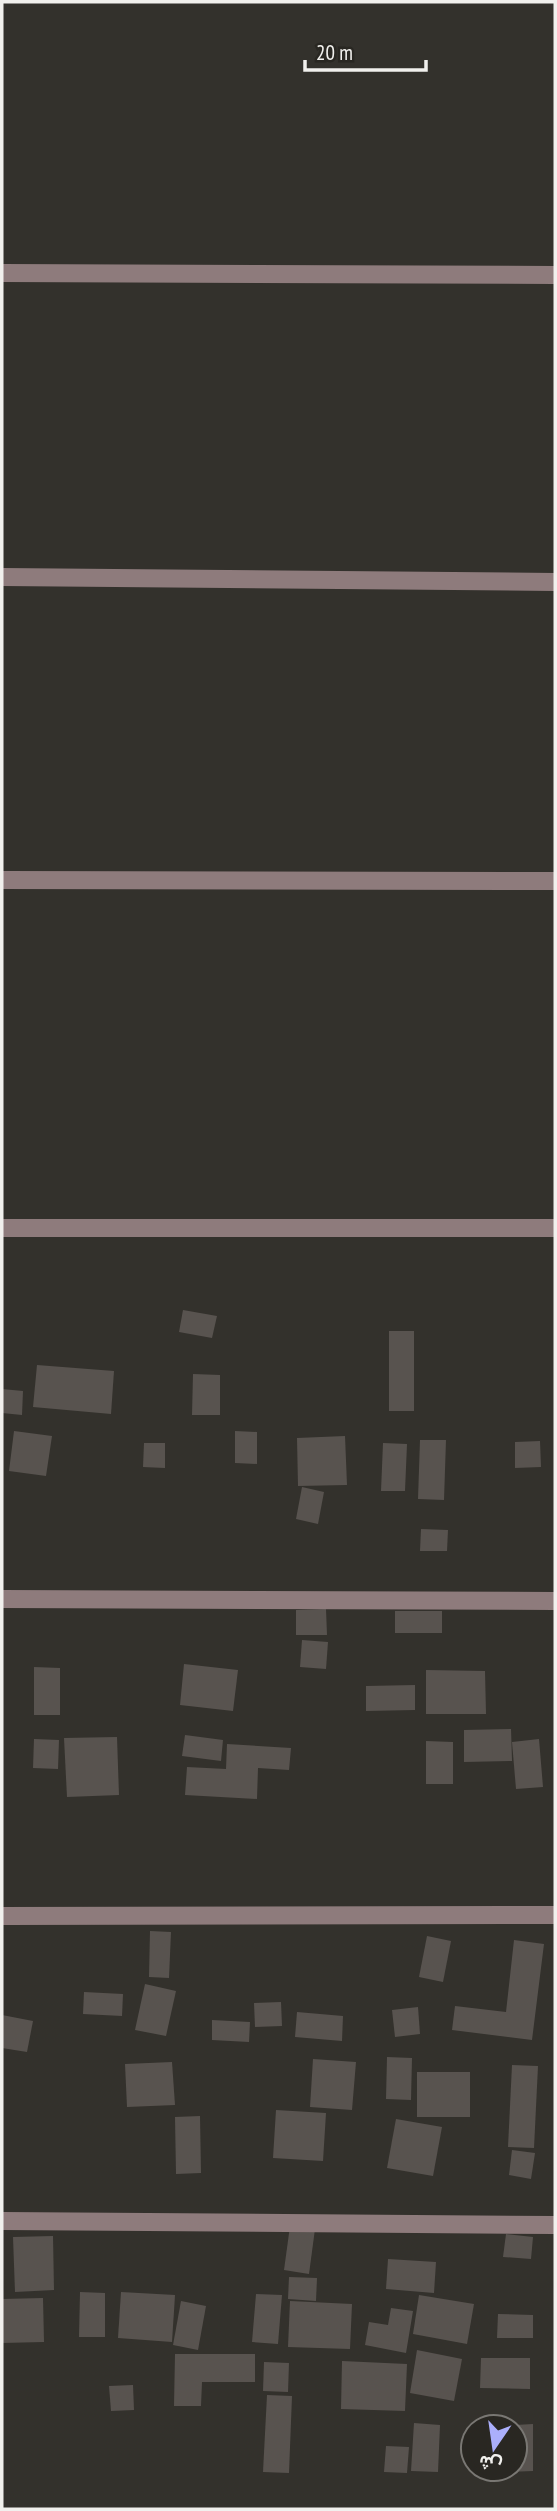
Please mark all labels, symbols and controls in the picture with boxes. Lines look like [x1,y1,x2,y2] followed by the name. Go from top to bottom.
[305,28,426,72] scale bar
[316,39,353,66] text: 20 m
[459,2413,529,2483] north arrow
[476,2450,504,2479] text: ش

